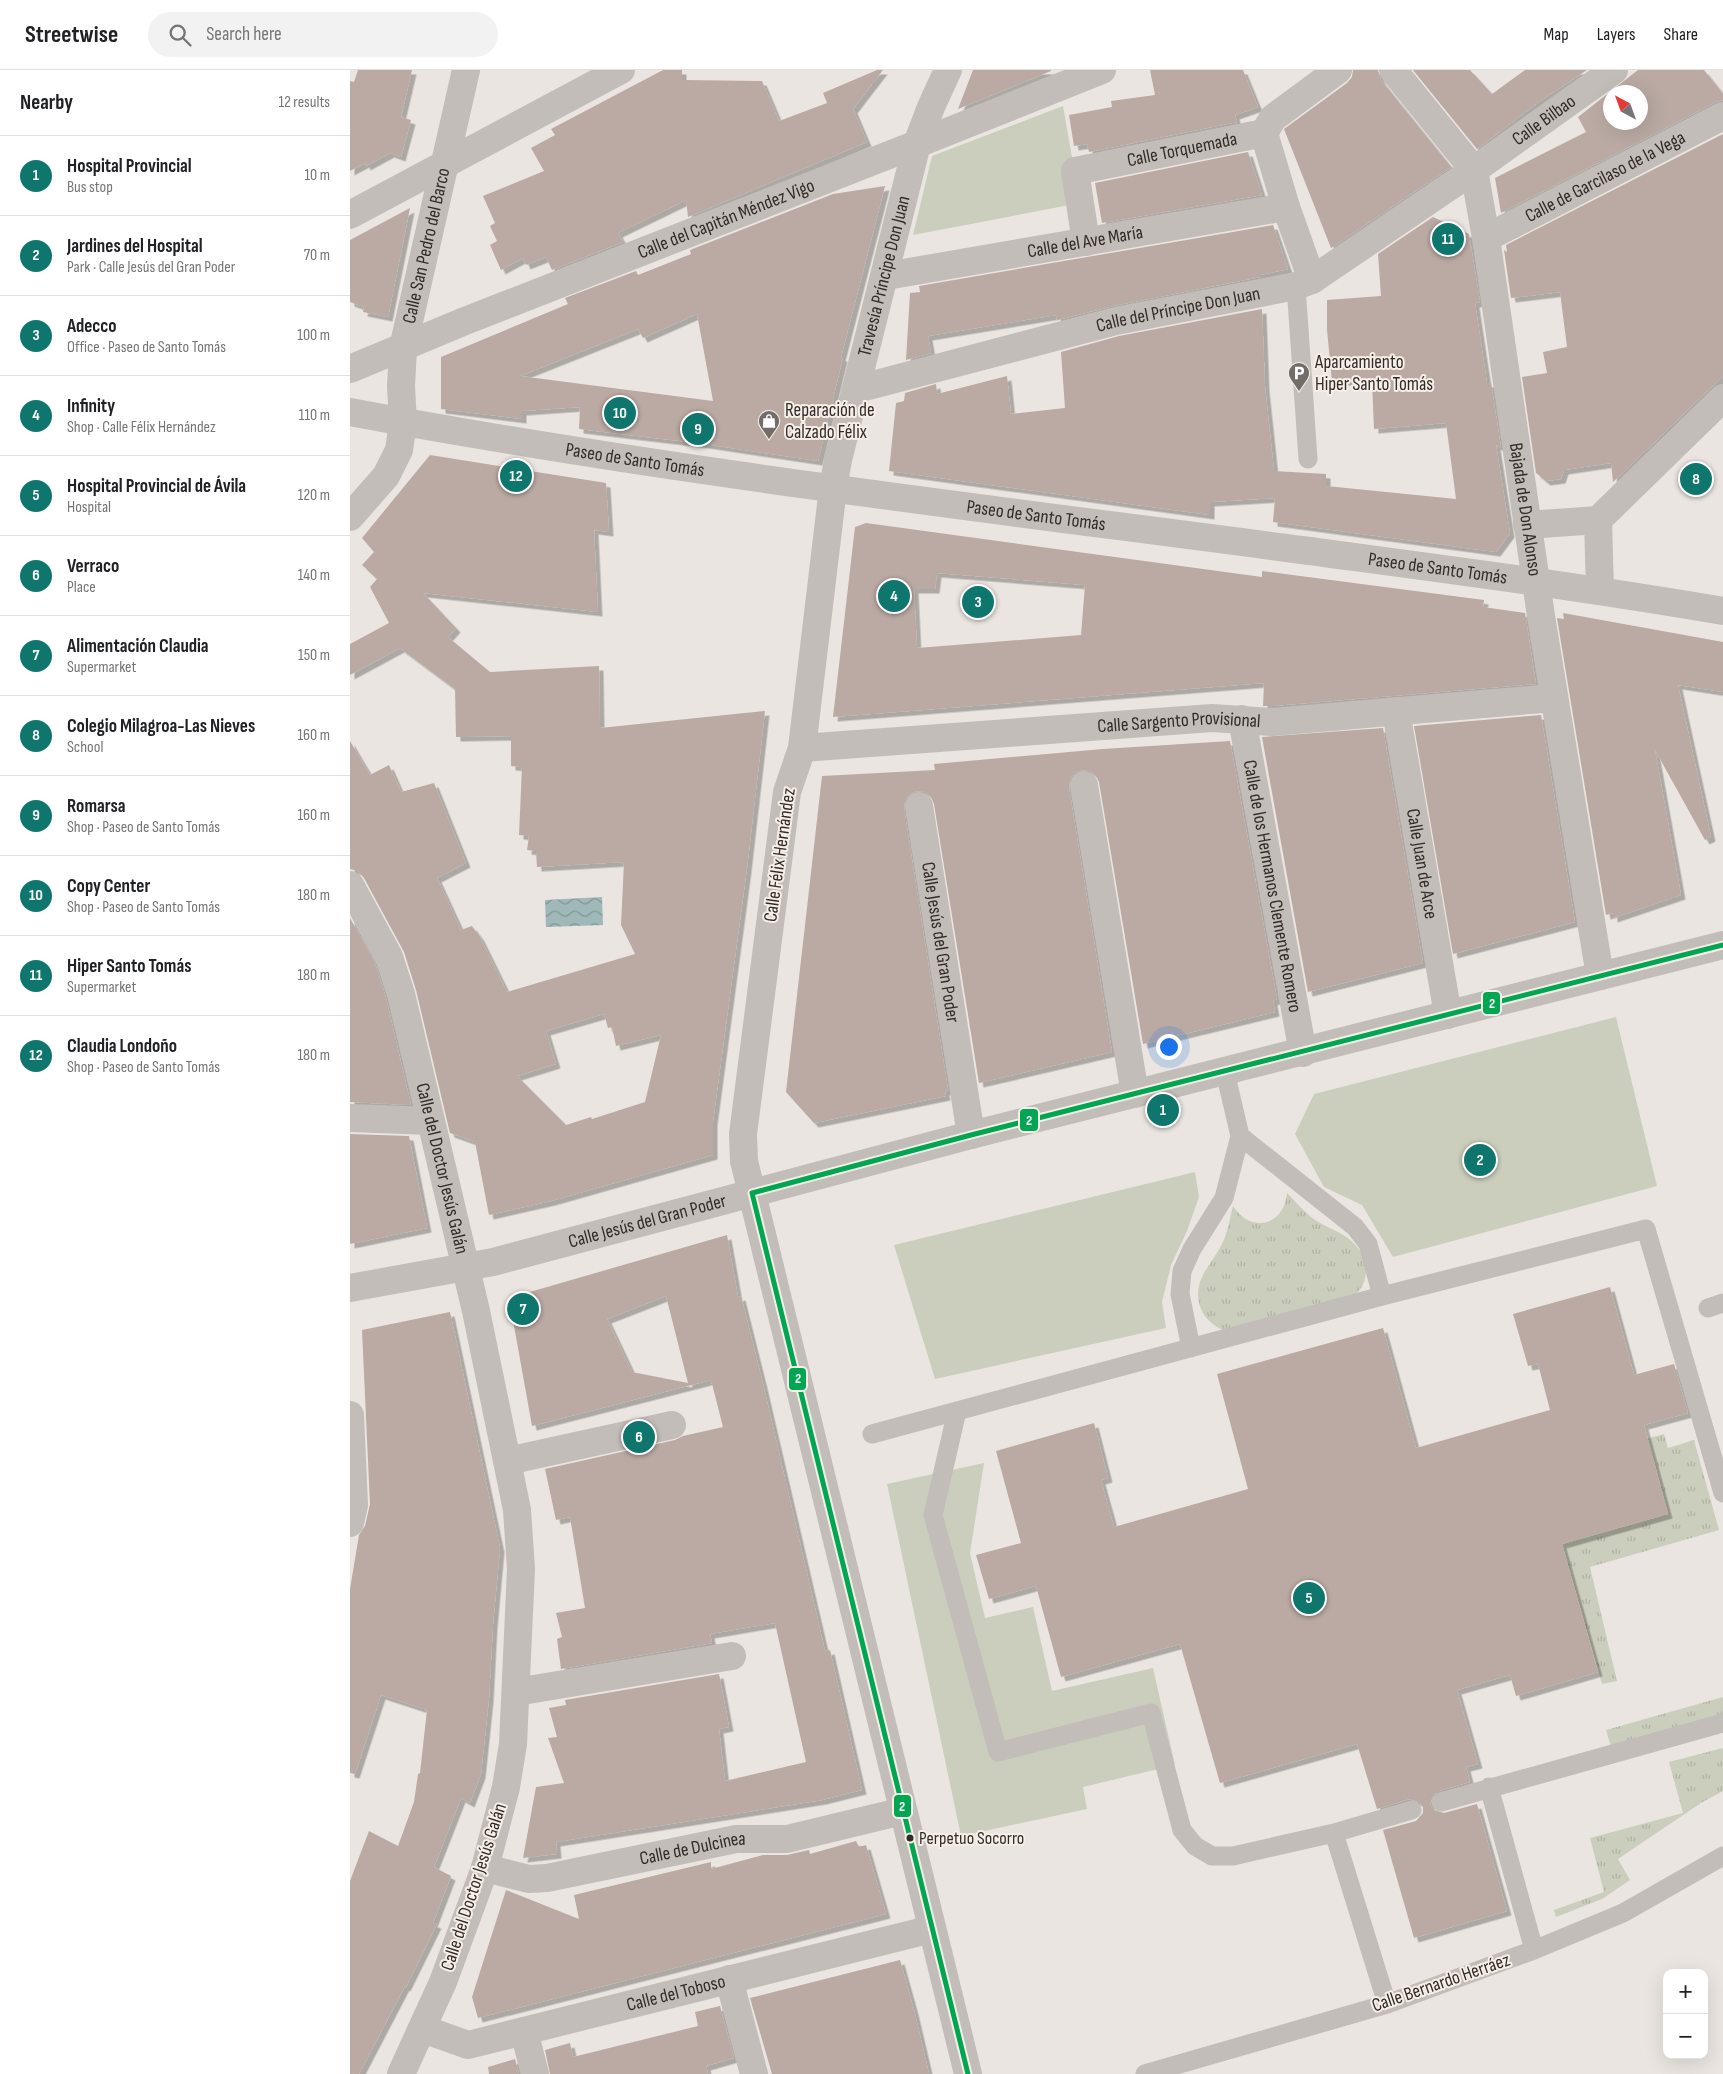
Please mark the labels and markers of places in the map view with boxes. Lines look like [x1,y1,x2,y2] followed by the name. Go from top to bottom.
[1432,220,1464,258] pin: 11
[1314,351,1433,396] place label: Aparcamiento Hiper Santo Tomás
[1287,361,1311,392] parking icon: Aparcamiento Hiper Santo Tomás
[604,394,636,432] pin: 10
[785,399,875,444] place label: Reparación de Calzado Félix
[757,409,781,440] shop icon: Reparación de Calzado Félix
[682,410,714,448] pin: 9
[500,457,532,495] pin: 12
[1680,460,1712,498] pin: 8
[878,577,910,615] pin: 4
[962,583,994,621] pin: 3
[1147,1091,1179,1129] pin: 1
[1464,1141,1496,1179] pin: 2
[507,1290,539,1328] pin: 7
[623,1418,655,1456] pin: 6
[1293,1579,1325,1617] pin: 5
[919,1828,1024,1849] place label: Perpetuo Socorro
[905,1833,915,1843] marker: Perpetuo Socorro

